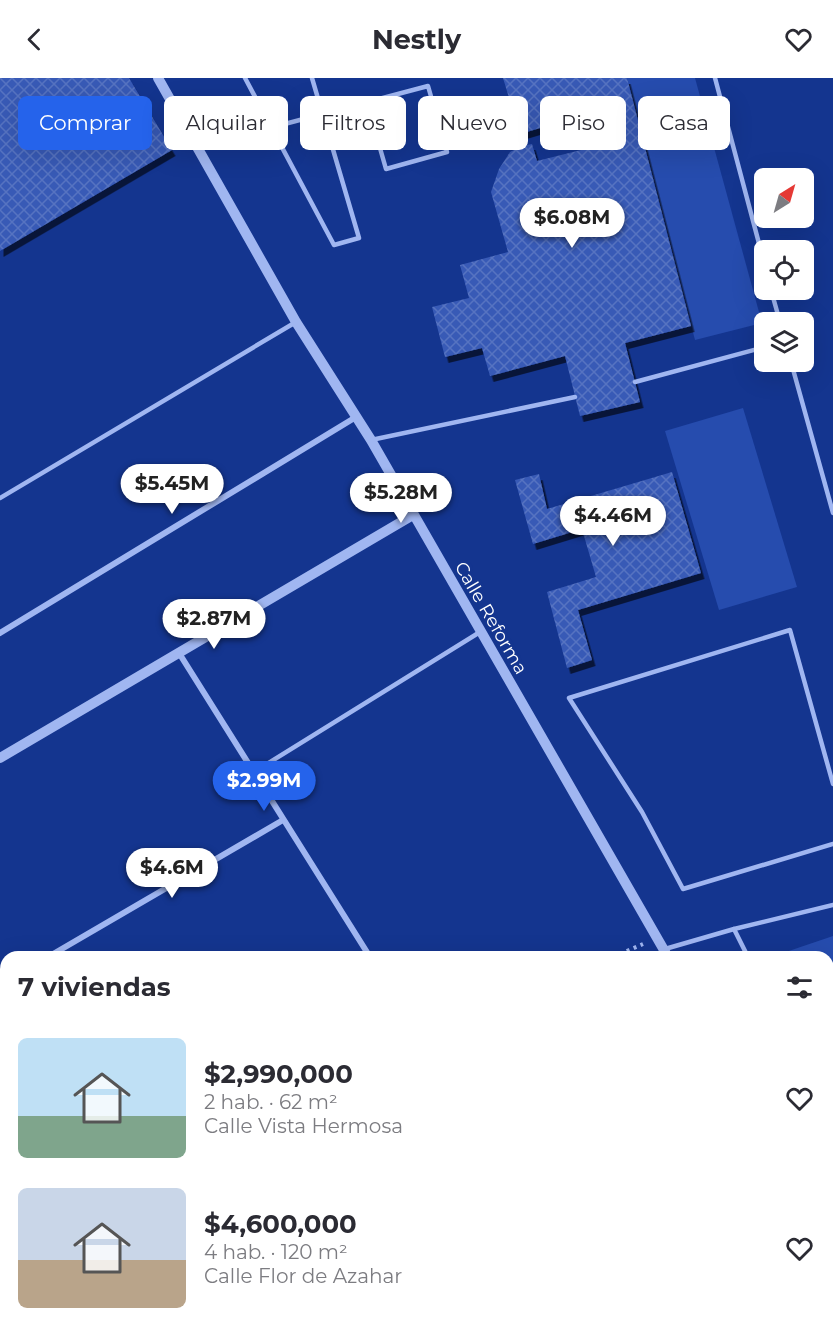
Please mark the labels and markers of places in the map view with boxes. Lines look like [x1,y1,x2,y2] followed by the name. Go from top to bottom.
[523,198,621,249] pin: $6.08M
[123,464,221,515] pin: $5.45M
[352,473,450,524] pin: $5.28M
[564,496,662,547] pin: $4.46M
[165,599,263,650] pin: $2.87M
[215,761,313,812] pin: $2.99M
[130,848,214,899] pin: $4.6M

